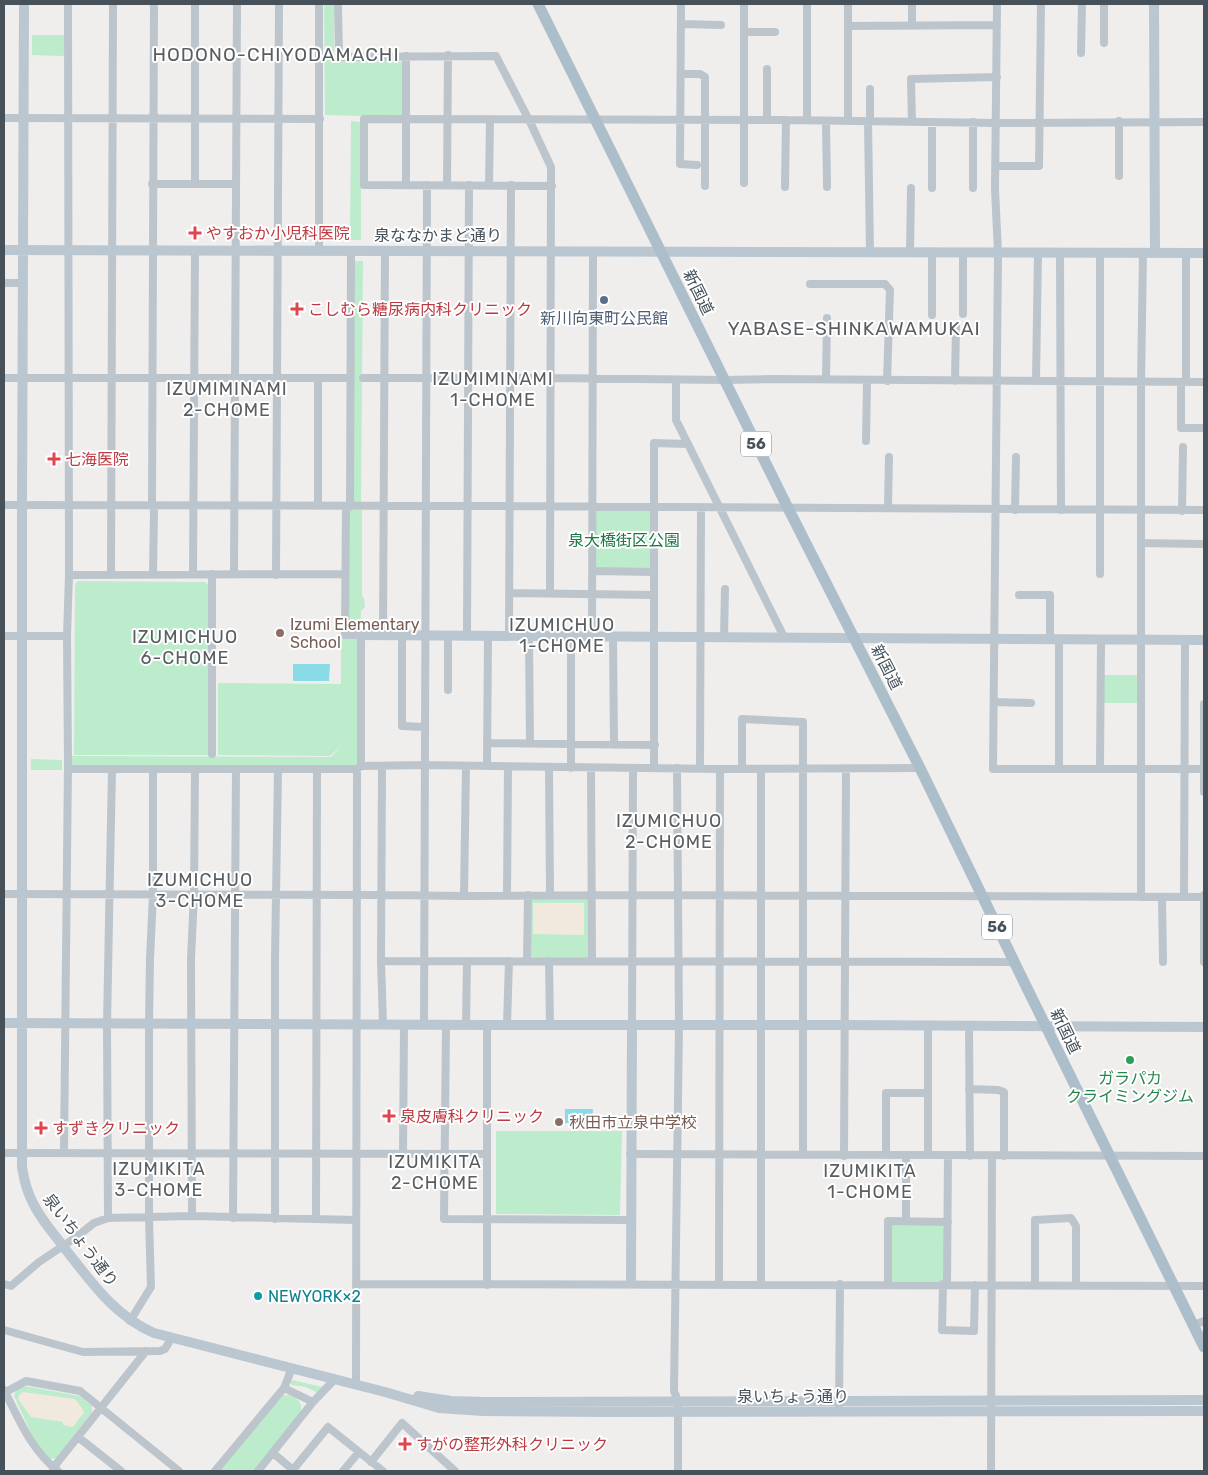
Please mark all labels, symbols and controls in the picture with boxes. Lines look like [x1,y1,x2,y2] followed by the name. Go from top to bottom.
[152,43,400,66] district label: HODONO-CHIYODAMACHI
[206,224,350,243] place label: やすおか小児科医院
[188,226,202,240] marker: やすおか小児科医院
[374,226,502,245] street label: 泉ななかまど通り
[679,266,718,318] street label: 新国道
[598,294,610,306] marker: 新川向東町公民館
[308,300,532,319] place label: こしむら糖尿病内科クリニック
[290,302,304,316] marker: こしむら糖尿病内科クリニック
[540,309,668,328] place label: 新川向東町公民館
[727,317,981,340] district label: YABASE-SHINKAWAMUKAI
[432,368,554,411] district label: IZUMIMINAMI 1-CHOME
[166,378,288,421] district label: IZUMIMINAMI 2-CHOME
[741,432,771,456] road number: 56
[65,450,129,469] place label: 七海医院
[47,452,61,466] marker: 七海医院
[568,531,680,550] park label: 泉大橋街区公園
[509,614,615,657] district label: IZUMICHUO 1-CHOME
[290,615,420,652] place label: Izumi Elementary School
[132,626,238,669] district label: IZUMICHUO 6-CHOME
[274,627,286,639] marker: Izumi Elementary School
[867,642,906,693] street label: 新国道
[616,810,722,853] district label: IZUMICHUO 2-CHOME
[147,869,253,912] district label: IZUMICHUO 3-CHOME
[982,914,1012,940] road number: 56
[1046,1005,1085,1057] street label: 新国道
[1124,1054,1136,1066] marker: ガラパカ クライミングジム
[1066,1069,1194,1106] place label: ガラパカ クライミングジム
[400,1107,544,1126] place label: 泉皮膚科クリニック
[382,1109,396,1123] marker: 泉皮膚科クリニック
[569,1113,697,1132] place label: 秋田市立泉中学校
[553,1116,565,1128] marker: 秋田市立泉中学校
[52,1119,180,1138] place label: すずきクリニック
[34,1121,48,1135] marker: すずきクリニック
[388,1151,482,1194] district label: IZUMIKITA 2-CHOME
[112,1158,206,1201] district label: IZUMIKITA 3-CHOME
[823,1160,917,1203] district label: IZUMIKITA 1-CHOME
[39,1190,122,1291] street label: 泉いちょう通り
[268,1287,361,1306] place label: NEWYORK×2
[252,1290,264,1302] marker: NEWYORK×2
[737,1387,849,1406] street label: 泉いちょう通り
[416,1435,608,1454] place label: すがの整形外科クリニック
[398,1437,412,1451] marker: すがの整形外科クリニック

